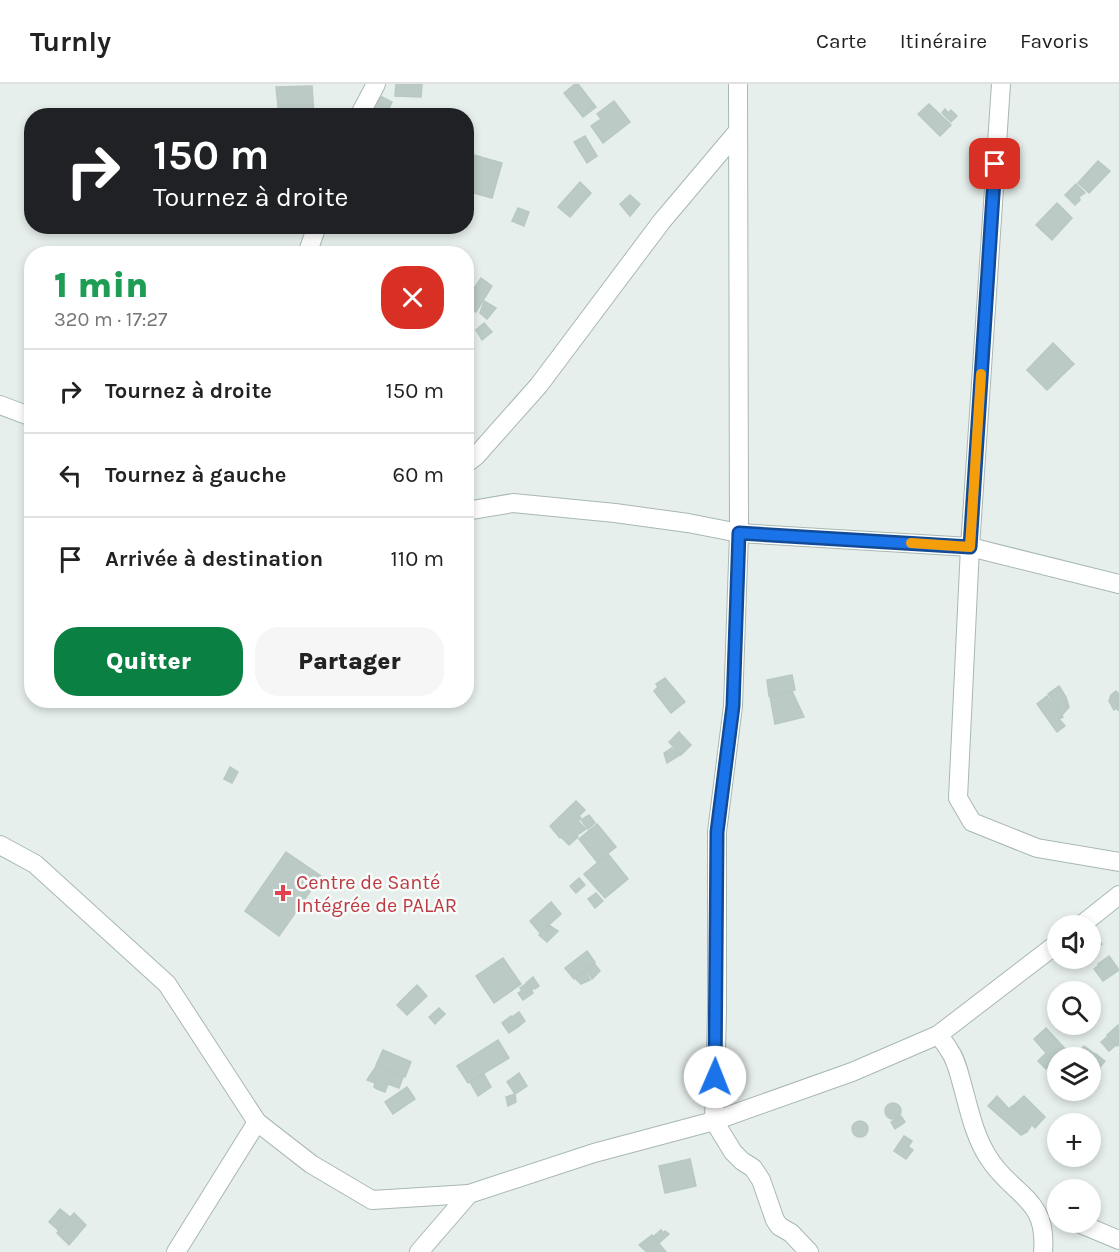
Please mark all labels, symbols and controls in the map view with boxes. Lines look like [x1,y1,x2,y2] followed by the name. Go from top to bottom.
[30,25,111,58] text: Turnly
[816,29,867,53] text: Carte
[900,29,987,53] text: Itinéraire
[1020,29,1089,53] text: Favoris
[153,130,269,180] text: 150 m
[54,132,132,210] icon: right
[969,138,1020,189] pin
[978,147,1011,180] icon: arrive
[153,181,348,213] text: Tournez à droite
[54,264,148,306] text: 1 min
[381,266,444,329] button: close
[54,308,167,331] text: 320 m · 17:27
[54,375,87,408] icon: right
[105,378,272,404] text: Tournez à droite
[385,378,444,404] text: 150 m
[54,459,87,492] icon: left
[105,462,286,488] text: Tournez à gauche
[393,462,444,488] text: 60 m
[54,543,87,576] icon: arrive
[105,546,323,572] text: Arrivée à destination
[391,546,444,572] text: 110 m
[54,627,243,696] button: Quitter
[255,627,444,696] button: Partager
[296,871,457,917] place label: Centre de Santé Intégrée de PALAR
[274,884,292,902] marker: Centre de Santé Intégrée de PALAR
[1047,915,1101,1233] map controls
[1047,915,1101,969] button: sound
[1047,981,1101,1035] button: search
[683,1045,747,1109] position arrow
[1047,1047,1101,1101] button: layers
[1047,1113,1101,1167] button: +
[1047,1179,1101,1233] button: −

